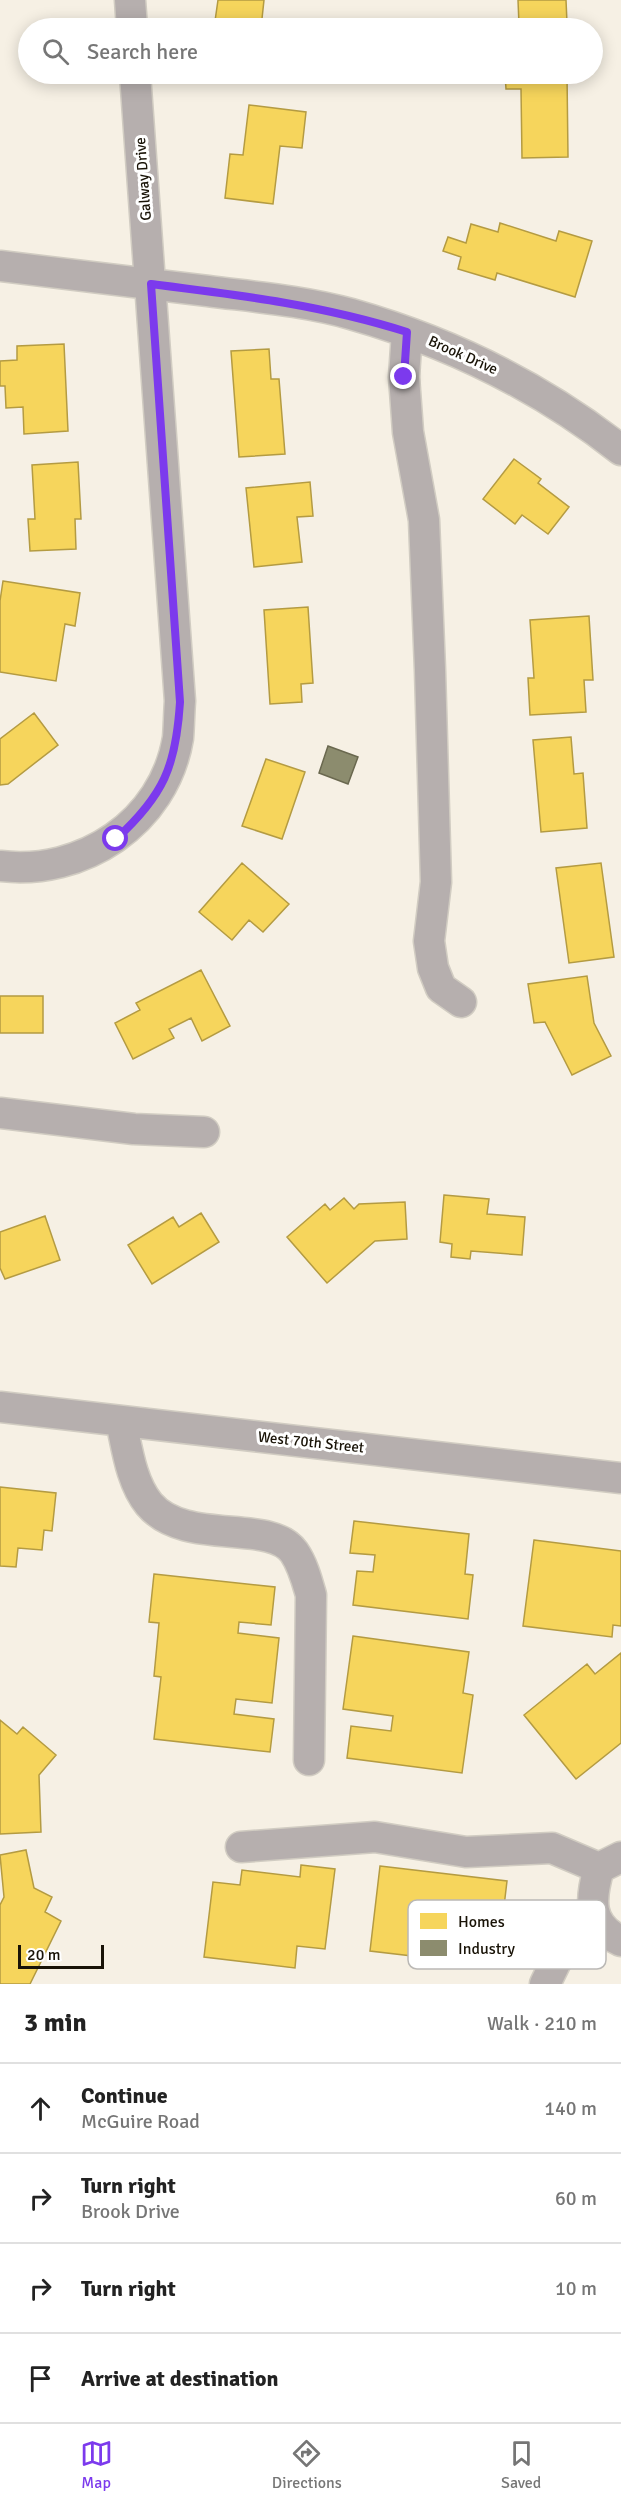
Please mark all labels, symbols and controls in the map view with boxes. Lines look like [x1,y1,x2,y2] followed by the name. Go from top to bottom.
[18,18,603,84] search box
[39,35,72,68] icon: search
[87,38,198,65] text: Search here
[131,137,155,221] street label: Galway Drive
[426,332,500,378] street label: Brook Drive
[390,363,416,389] route end
[102,825,128,851] route start
[257,1427,365,1457] street label: West 70th Street
[408,1900,606,1969] legend
[458,1912,505,1932] text: Homes
[458,1939,516,1959] text: Industry
[18,1942,104,1970] scale bar
[27,1945,61,1965] text: 20 m
[24,2007,87,2039] text: 3 min
[487,2011,597,2036] text: Walk · 210 m
[81,2082,168,2109] text: Continue
[24,2092,57,2125] icon: ahead
[544,2096,597,2121] text: 140 m
[81,2109,200,2134] text: McGuire Road
[81,2172,176,2199] text: Turn right
[24,2182,57,2215] icon: right
[555,2186,597,2211] text: 60 m
[81,2199,180,2224] text: Brook Drive
[24,2272,57,2305] icon: right
[81,2275,176,2302] text: Turn right
[555,2276,597,2301] text: 10 m
[24,2362,57,2395] icon: arrive
[81,2365,278,2392] text: Arrive at destination
[80,2437,113,2493] tab: Map
[272,2437,342,2493] tab: Directions
[501,2437,541,2493] tab: Saved

